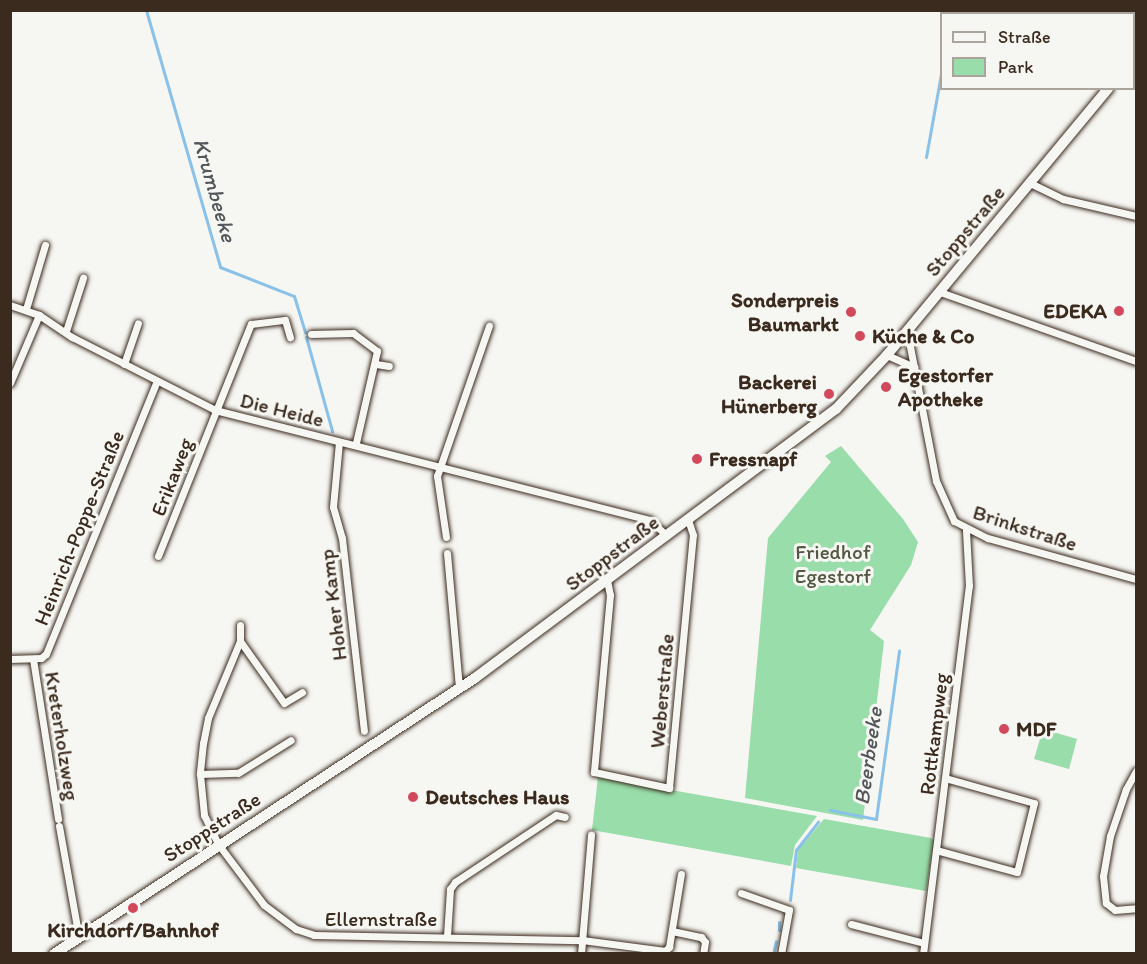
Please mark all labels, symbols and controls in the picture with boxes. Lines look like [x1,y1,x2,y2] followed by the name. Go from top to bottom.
[940,12,1135,90] legend
[998,26,1051,48] text: Straße
[998,56,1033,78] text: Park
[188,135,242,245] water label: Krumbeeke
[920,180,1010,282] street label: Stoppstraße
[731,287,839,337] place label: Sonderpreis Baumarkt
[1043,298,1107,324] place label: EDEKA
[1112,304,1126,318] marker: EDEKA
[844,305,858,319] marker: Sonderpreis Baumarkt
[872,323,975,349] place label: Küche & Co
[853,329,867,343] marker: Küche & Co
[898,362,993,412] place label: Egestorfer Apotheke
[721,369,817,419] place label: Backerei Hünerberg
[879,380,893,394] marker: Egestorfer Apotheke
[237,387,327,433] street label: Die Heide
[822,387,836,401] marker: Backerei Hünerberg
[28,427,130,629] street label: Heinrich-Poppe-Straße
[146,434,198,520] street label: Erikaweg
[709,446,797,472] place label: Fressnapf
[690,452,704,466] marker: Fressnapf
[970,499,1080,557] street label: Brinkstraße
[560,510,664,596] street label: Stoppstraße
[795,539,871,589] park label: Friedhof Egestorf
[314,548,352,662] street label: Hoher Kamp
[644,633,680,749] street label: Weberstraße
[39,670,85,802] street label: Kreterholzweg
[914,672,954,796] street label: Rottkampweg
[848,706,888,806] water label: Beerbeeke
[1016,716,1056,742] place label: MDF
[997,722,1011,736] marker: MDF
[425,784,569,810] place label: Deutsches Haus
[159,786,265,868] street label: Stoppstraße
[406,790,420,804] marker: Deutsches Haus
[126,901,140,915] marker: Kirchdorf/Bahnhof
[325,906,437,932] street label: Ellernstraße
[47,917,219,943] place label: Kirchdorf/Bahnhof

